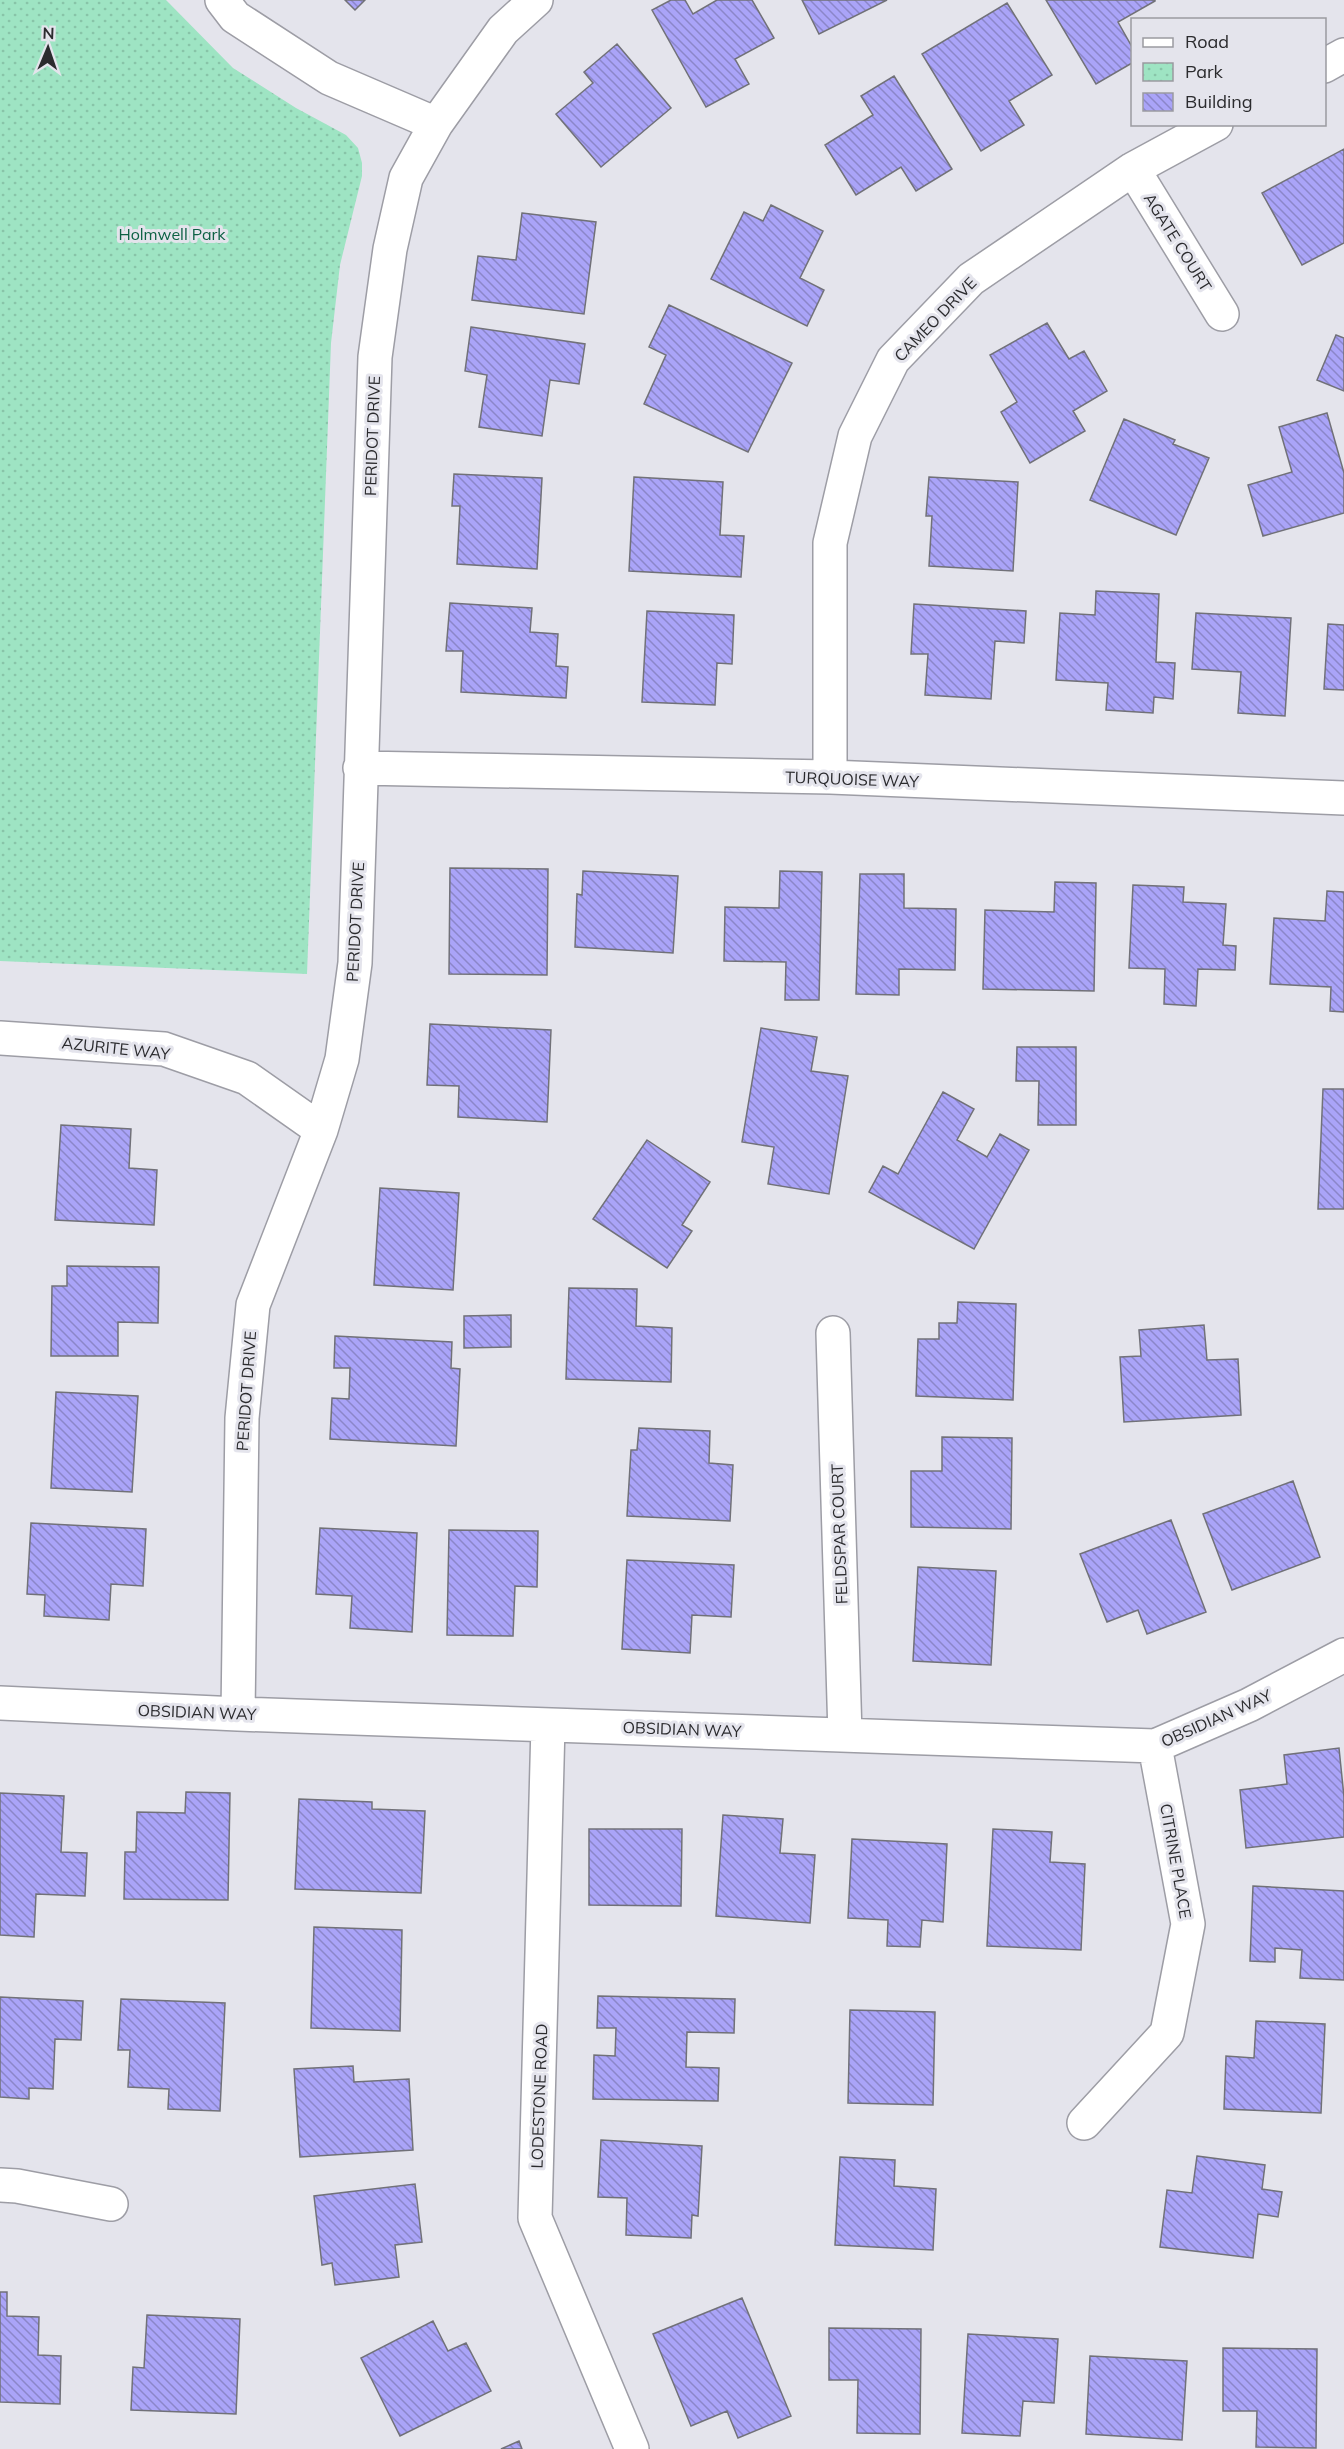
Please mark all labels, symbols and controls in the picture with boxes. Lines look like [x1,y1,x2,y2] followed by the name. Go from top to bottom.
[18,18,78,78] north arrow
[1131,18,1326,126] legend
[42,23,55,43] text: N
[1185,30,1229,53] text: Road
[1185,60,1224,83] text: Park
[1185,90,1253,113] text: Building
[1140,189,1216,295] street label: AGATE COURT
[118,224,226,244] park label: Holmwell Park
[890,273,980,365] street label: CAMEO DRIVE
[360,376,384,496] street label: PERIDOT DRIVE
[785,767,919,791] street label: TURQUOISE WAY
[342,861,368,983] street label: PERIDOT DRIVE
[61,1032,171,1064] street label: AZURITE WAY
[232,1330,260,1452] street label: PERIDOT DRIVE
[827,1463,851,1604] street label: FELDSPAR COURT
[1158,1685,1275,1751] street label: OBSIDIAN WAY
[137,1700,257,1724] street label: OBSIDIAN WAY
[622,1717,742,1741] street label: OBSIDIAN WAY
[1156,1802,1196,1920] street label: CITRINE PLACE
[526,2023,552,2169] street label: LODESTONE ROAD

